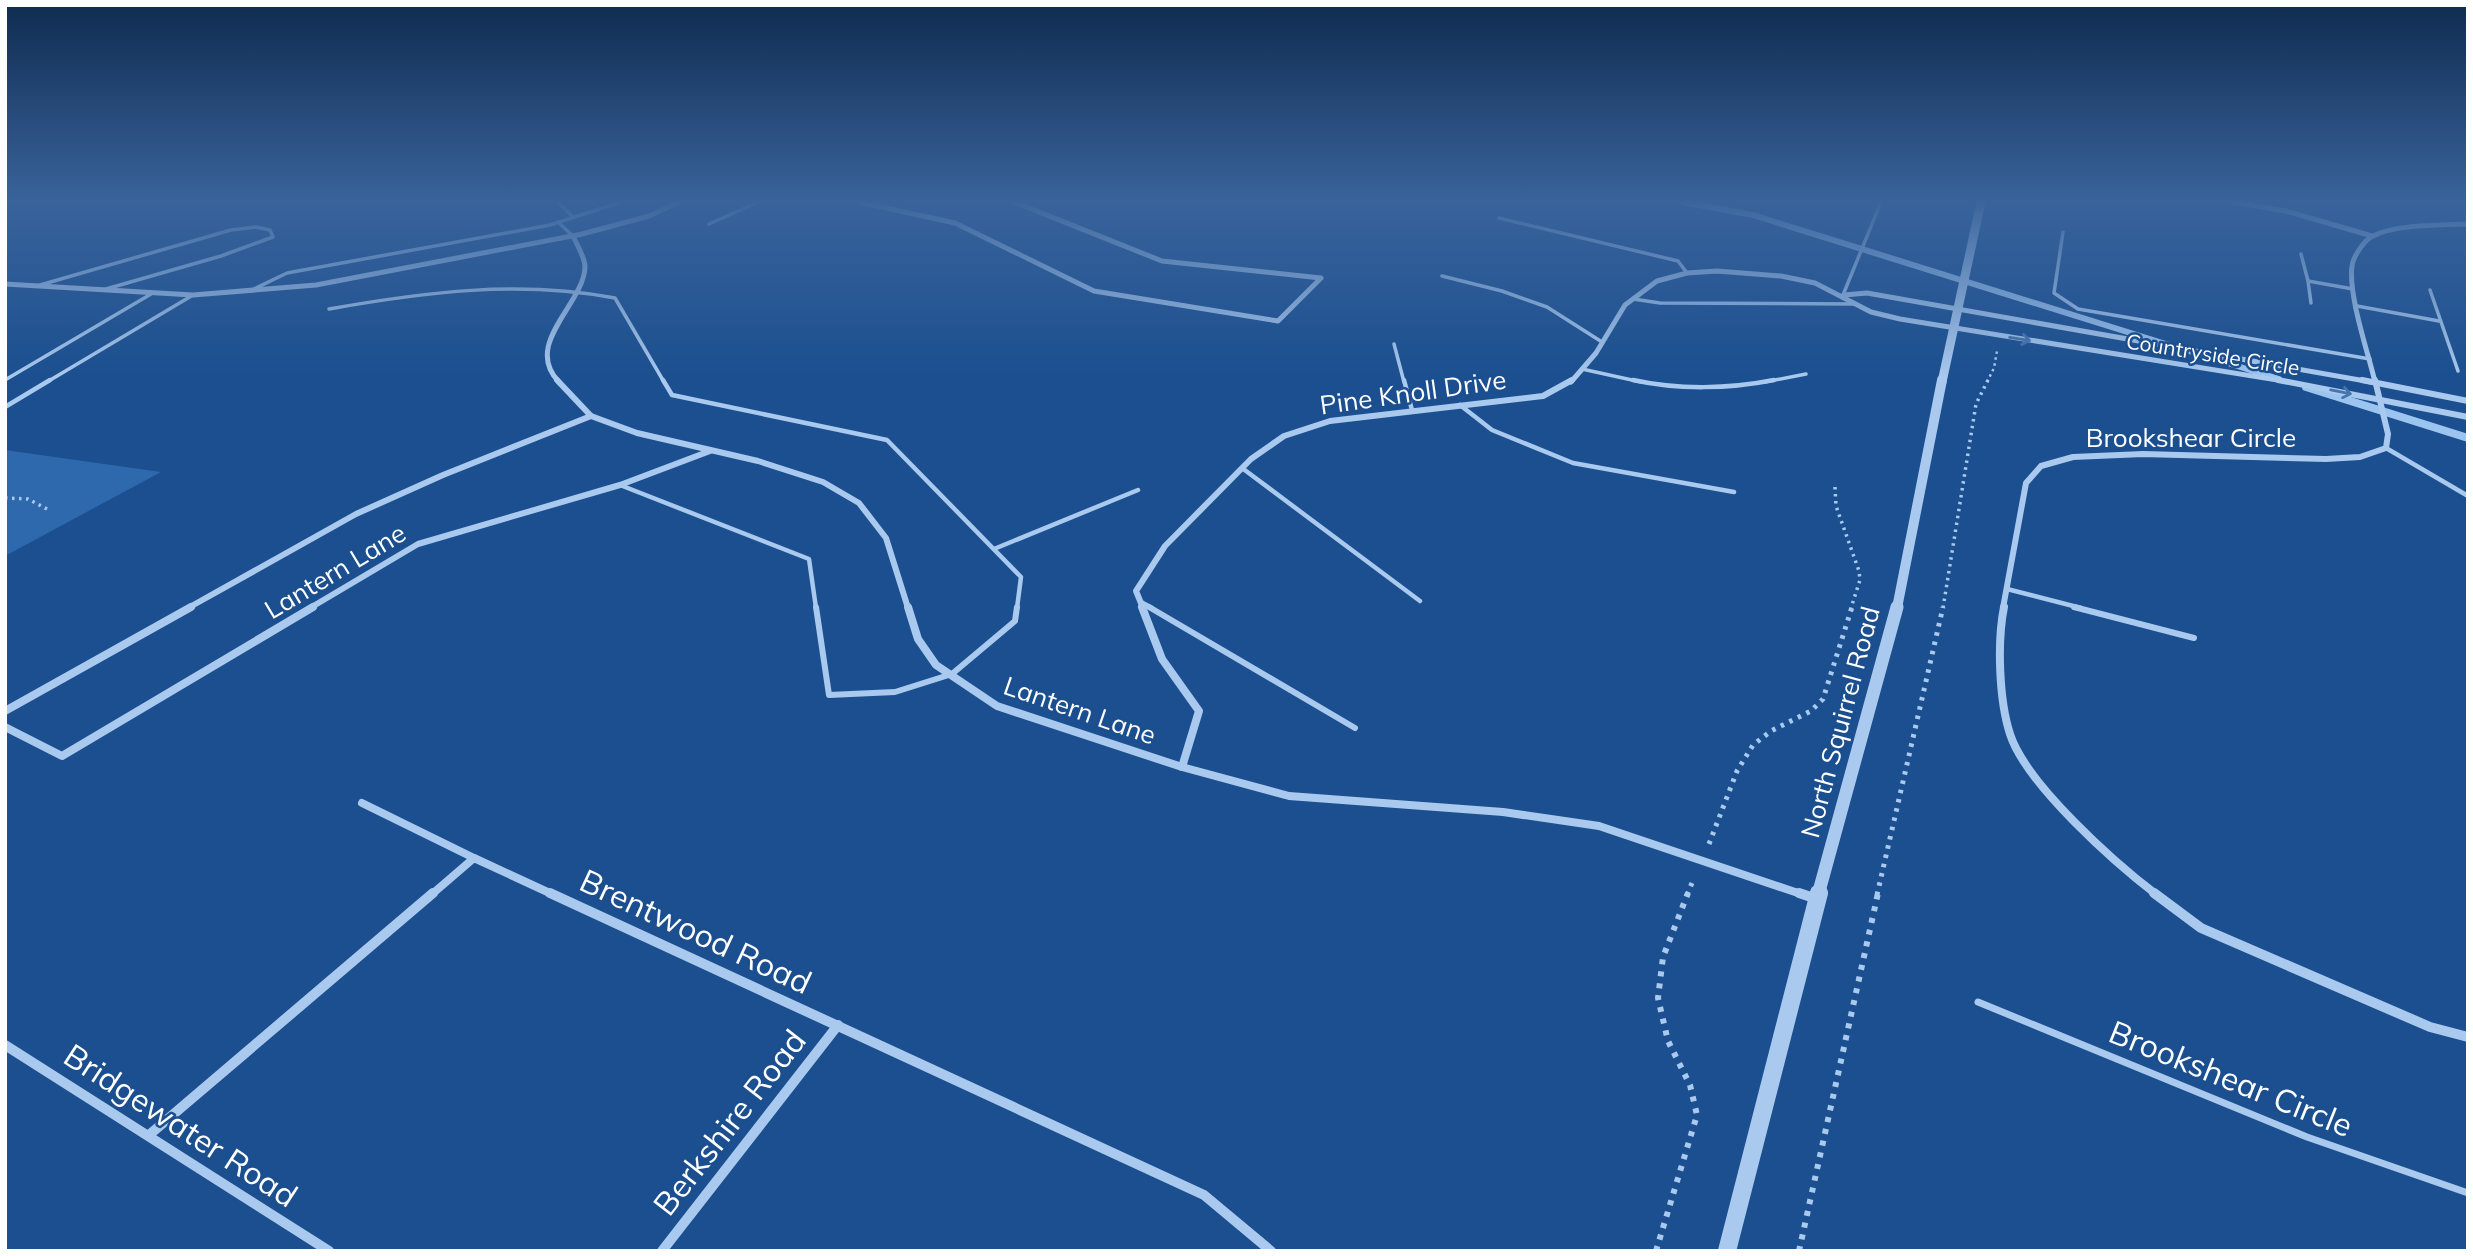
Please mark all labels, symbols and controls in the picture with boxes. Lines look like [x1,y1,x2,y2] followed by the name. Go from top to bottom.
[2124,327,2302,381] street label: Countryside Circle
[2008,333,2030,346] one-way arrow
[1318,363,1508,421] street label: Pine Knoll Drive
[2329,385,2352,399] one-way arrow
[2086,421,2296,454] street label: Brookshear Circle
[258,516,412,626] street label: Lantern Lane
[1793,603,1887,841] street label: North Squirrel Road
[1000,669,1160,751] street label: Lantern Lane
[574,860,818,1002] street label: Brentwood Road
[2103,1011,2359,1145] street label: Brookshear Circle
[644,1021,814,1223] street label: Berkshire Road
[57,1035,305,1215] street label: Bridgewater Road

